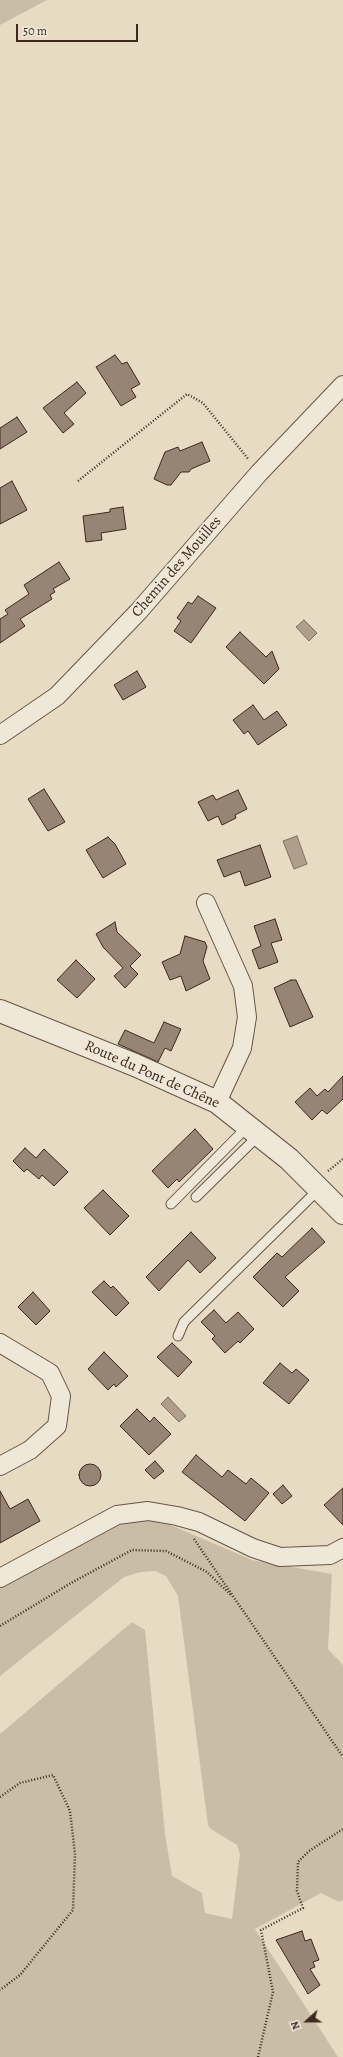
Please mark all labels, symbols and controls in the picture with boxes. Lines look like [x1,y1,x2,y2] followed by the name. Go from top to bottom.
[18,16,140,42] scale bar
[23,23,47,39] text: 50 m
[128,513,226,621] street label: Chemin des Mouilles
[82,1037,222,1113] street label: Route du Pont de Chêne
[287,2001,327,2041] north arrow
[287,2019,304,2032] text: N

